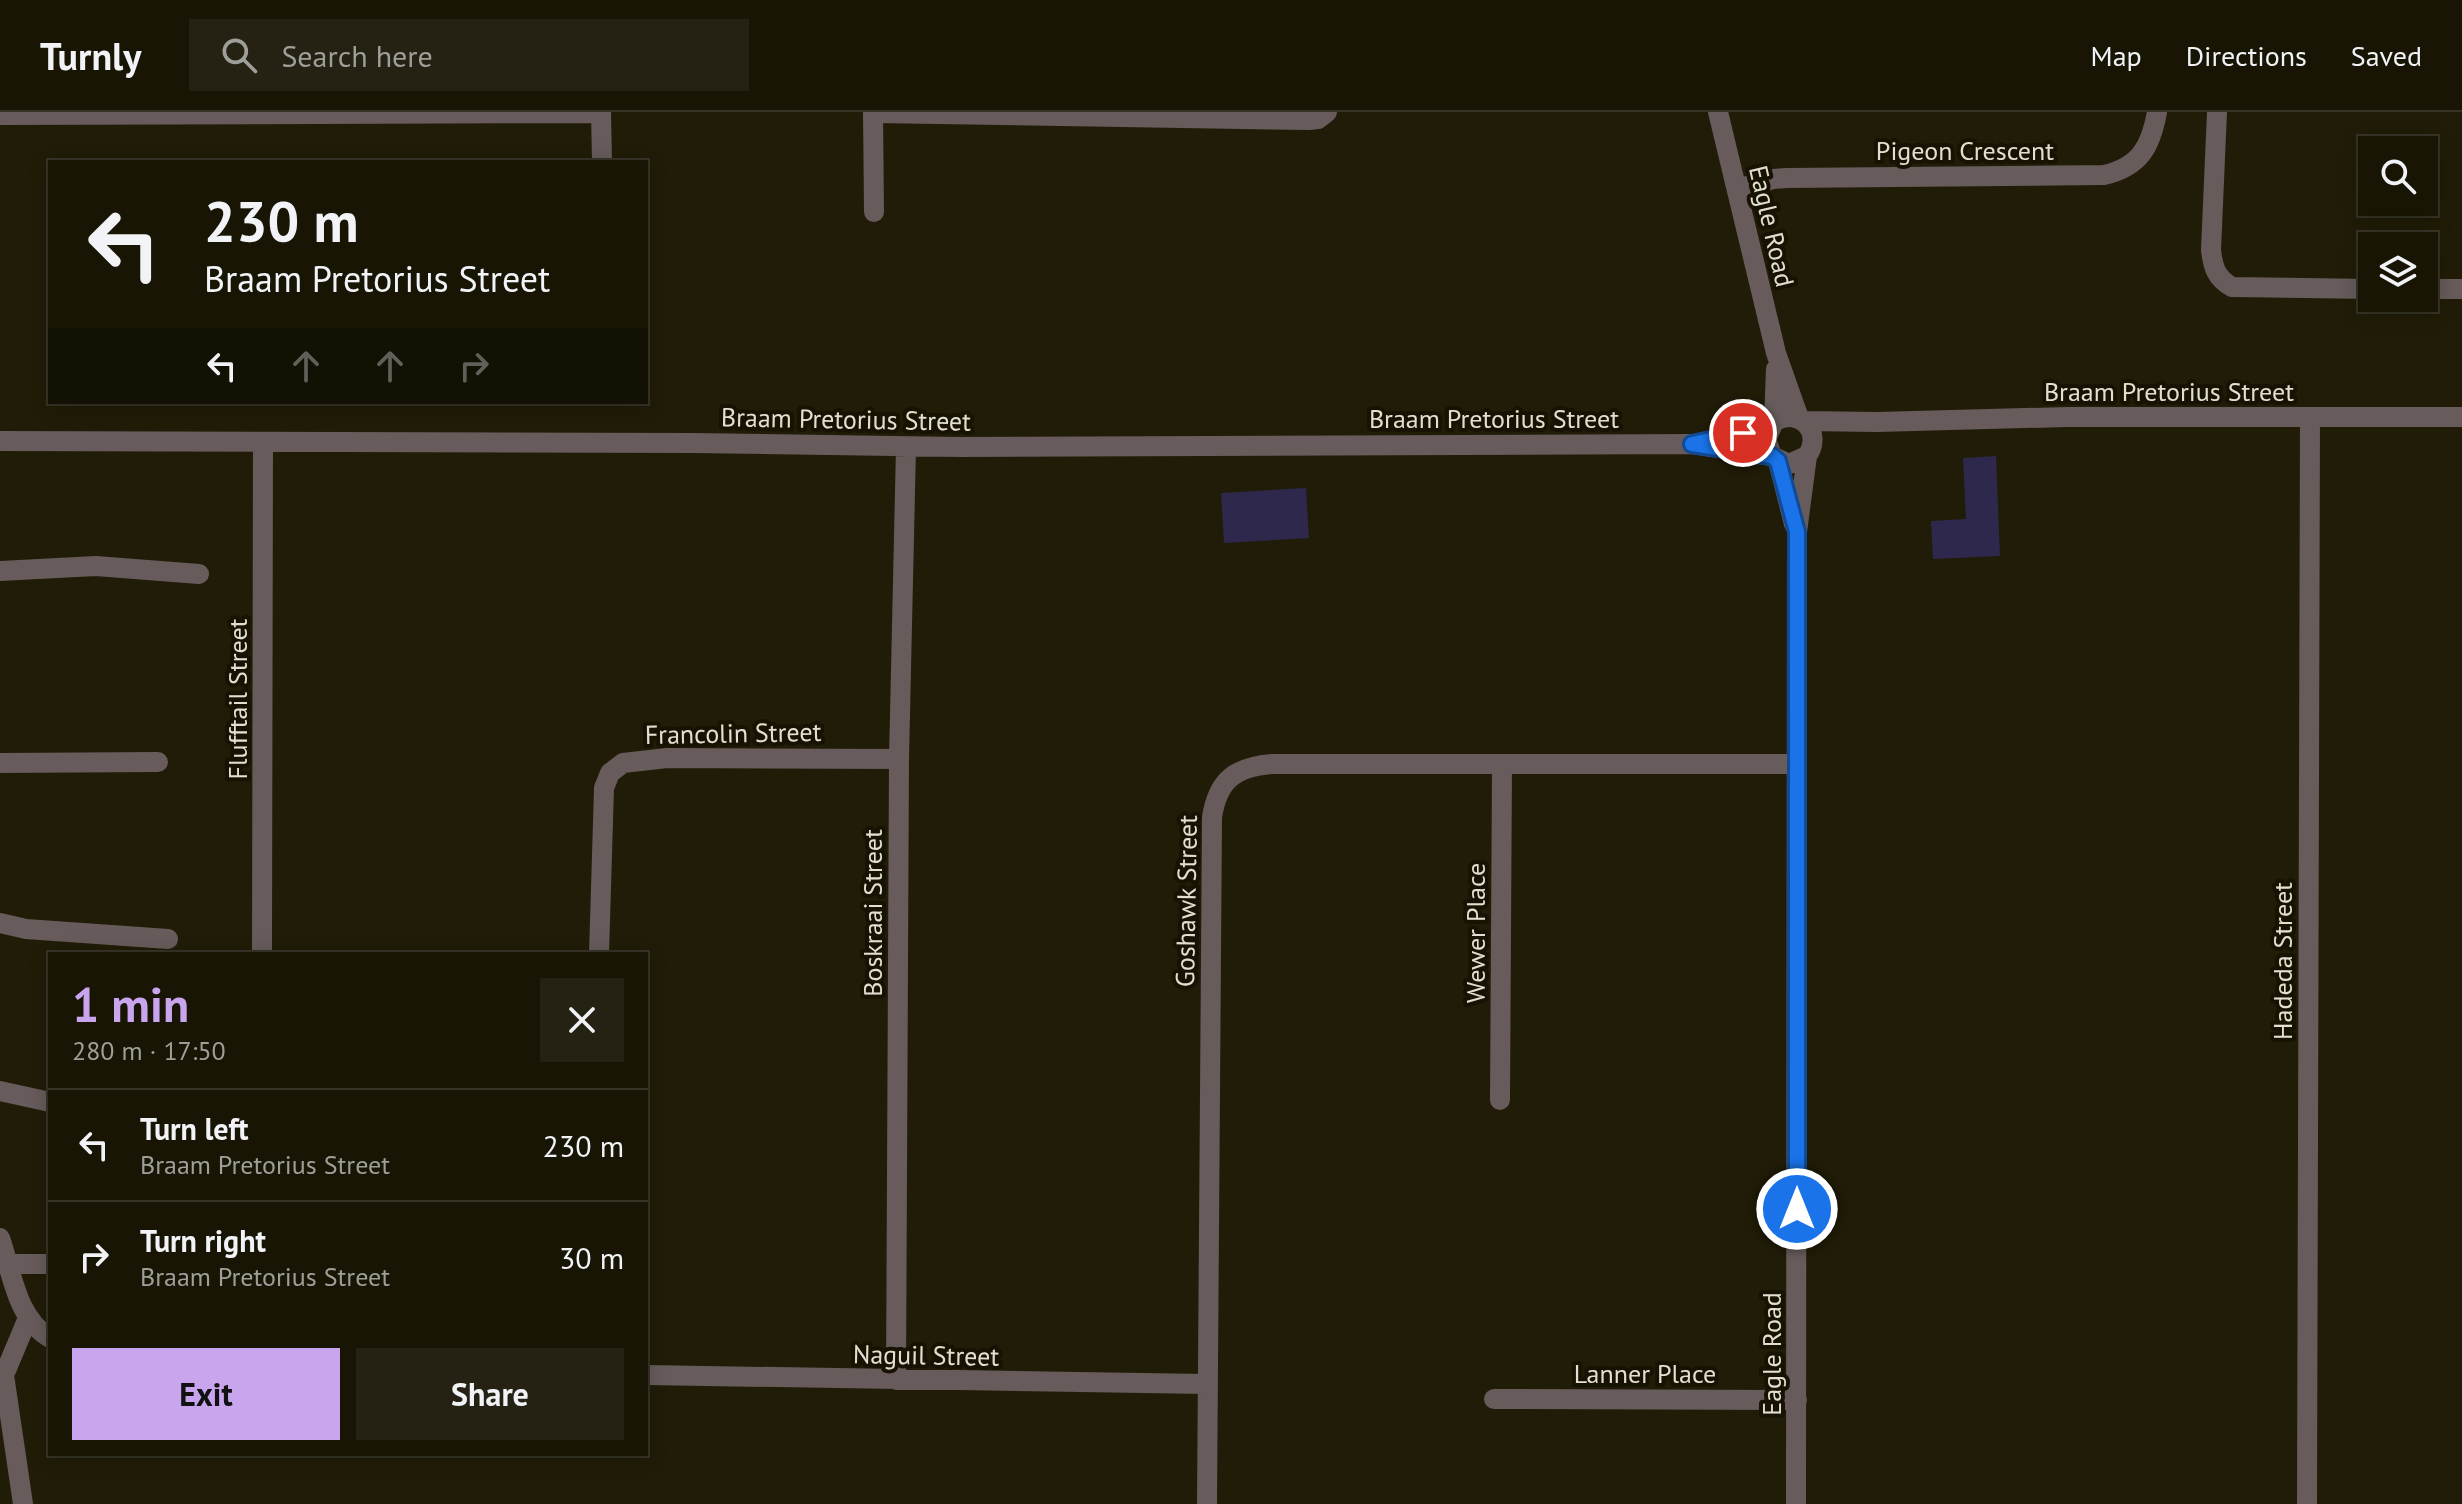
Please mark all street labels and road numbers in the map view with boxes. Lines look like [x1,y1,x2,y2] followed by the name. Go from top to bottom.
[1876,134,2054,167] street label: Pigeon Crescent
[1742,162,1802,290] street label: Eagle Road
[2044,375,2294,408] street label: Braam Pretorius Street
[721,400,972,438] street label: Braam Pretorius Street
[1369,402,1619,435] street label: Braam Pretorius Street
[221,618,254,779] street label: Flufftail Street
[644,715,822,751] street label: Francolin Street
[1168,815,1204,987] street label: Goshawk Street
[856,829,889,997] street label: Boskraai Street
[1459,863,1492,1003] street label: Wewer Place
[2266,882,2299,1040] street label: Hadeda Street
[1755,1292,1788,1416] street label: Eagle Road
[853,1337,1000,1373] street label: Naguil Street
[1574,1357,1716,1390] street label: Lanner Place

